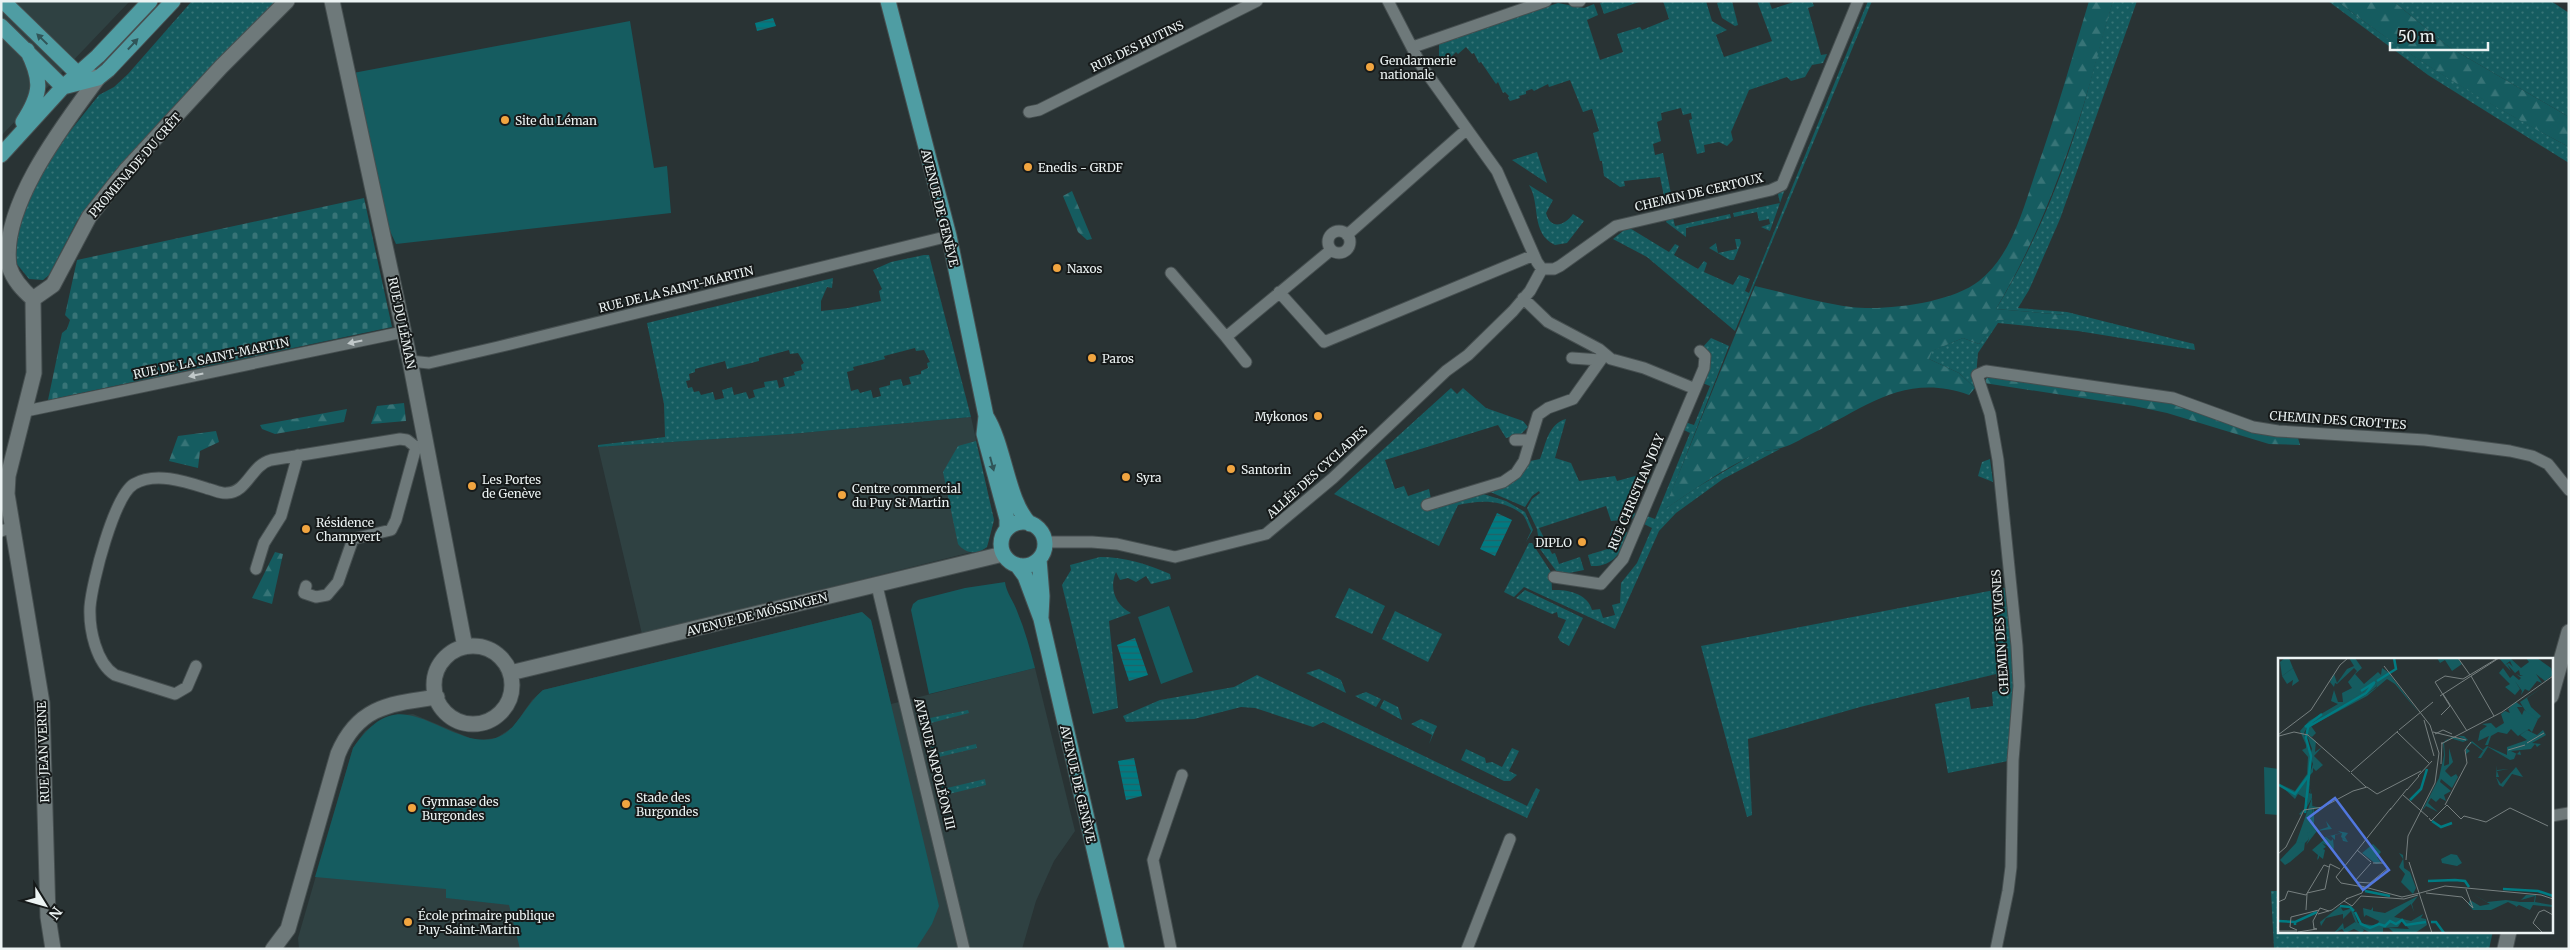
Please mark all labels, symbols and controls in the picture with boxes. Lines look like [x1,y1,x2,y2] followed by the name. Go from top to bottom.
[1088,17,1186,75] street label: RUE DES HUTINS
[2390,20,2488,52] scale bar
[2398,27,2435,46] text: 50 m
[37,33,49,45] one-way arrow
[127,39,139,51] one-way arrow
[1380,53,1456,82] place label: Gendarmerie nationale
[1364,61,1376,73] marker: Gendarmerie nationale
[86,109,185,220] street label: PROMENADE DU CRÊT
[515,113,597,128] place label: Site du Léman
[499,114,511,126] marker: Site du Léman
[918,147,962,269] street label: AVENUE DE GENÈVE
[1038,160,1123,175] place label: Enedis - GRDF
[1022,161,1034,173] marker: Enedis - GRDF
[1633,170,1765,214] street label: CHEMIN DE CERTOUX
[1067,261,1103,276] place label: Naxos
[597,262,756,316] street label: RUE DE LA SAINT-MARTIN
[1051,262,1063,274] marker: Naxos
[385,276,419,371] street label: RUE DU LÉMAN
[132,334,291,382] street label: RUE DE LA SAINT-MARTIN
[348,338,363,346] one-way arrow
[1102,351,1134,366] place label: Paros
[1086,352,1098,364] marker: Paros
[188,372,204,380] one-way arrow
[2269,408,2407,432] street label: CHEMIN DES CROTTES
[1255,409,1308,424] place label: Mykonos
[1312,410,1324,422] marker: Mykonos
[1263,423,1371,522] street label: ALLÉE DES CYCLADES
[1605,431,1667,552] street label: RUE CHRISTIAN JOLY
[988,456,996,471] one-way arrow
[1241,462,1291,477] place label: Santorin
[1225,463,1237,475] marker: Santorin
[1136,470,1162,485] place label: Syra
[1120,471,1132,483] marker: Syra
[482,472,541,501] place label: Les Portes de Genève
[466,480,478,492] marker: Les Portes de Genève
[852,481,961,510] place label: Centre commercial du Puy St Martin
[836,489,848,501] marker: Centre commercial du Puy St Martin
[316,515,381,544] place label: Résidence Champvert
[300,523,312,535] marker: Résidence Champvert
[1535,535,1572,550] place label: DIPLO
[1576,536,1588,548] marker: DIPLO
[1988,569,2012,695] street label: CHEMIN DES VIGNES
[684,589,830,639] street label: AVENUE DE MÖSSINGEN
[2278,658,2552,932] inset map
[911,696,959,831] street label: AVENUE NAPOLÉON III
[34,701,52,803] street label: RUE JEAN VERNE
[1057,723,1099,845] street label: AVENUE DE GENÈVE
[636,790,698,819] place label: Stade des Burgondes
[422,794,499,823] place label: Gymnase des Burgondes
[620,798,632,810] marker: Stade des Burgondes
[406,802,418,814] marker: Gymnase des Burgondes
[20,880,70,930] north arrow
[45,903,66,923] text: N
[418,908,555,937] place label: École primaire publique Puy-Saint-Martin
[402,916,414,928] marker: École primaire publique Puy-Saint-Martin

